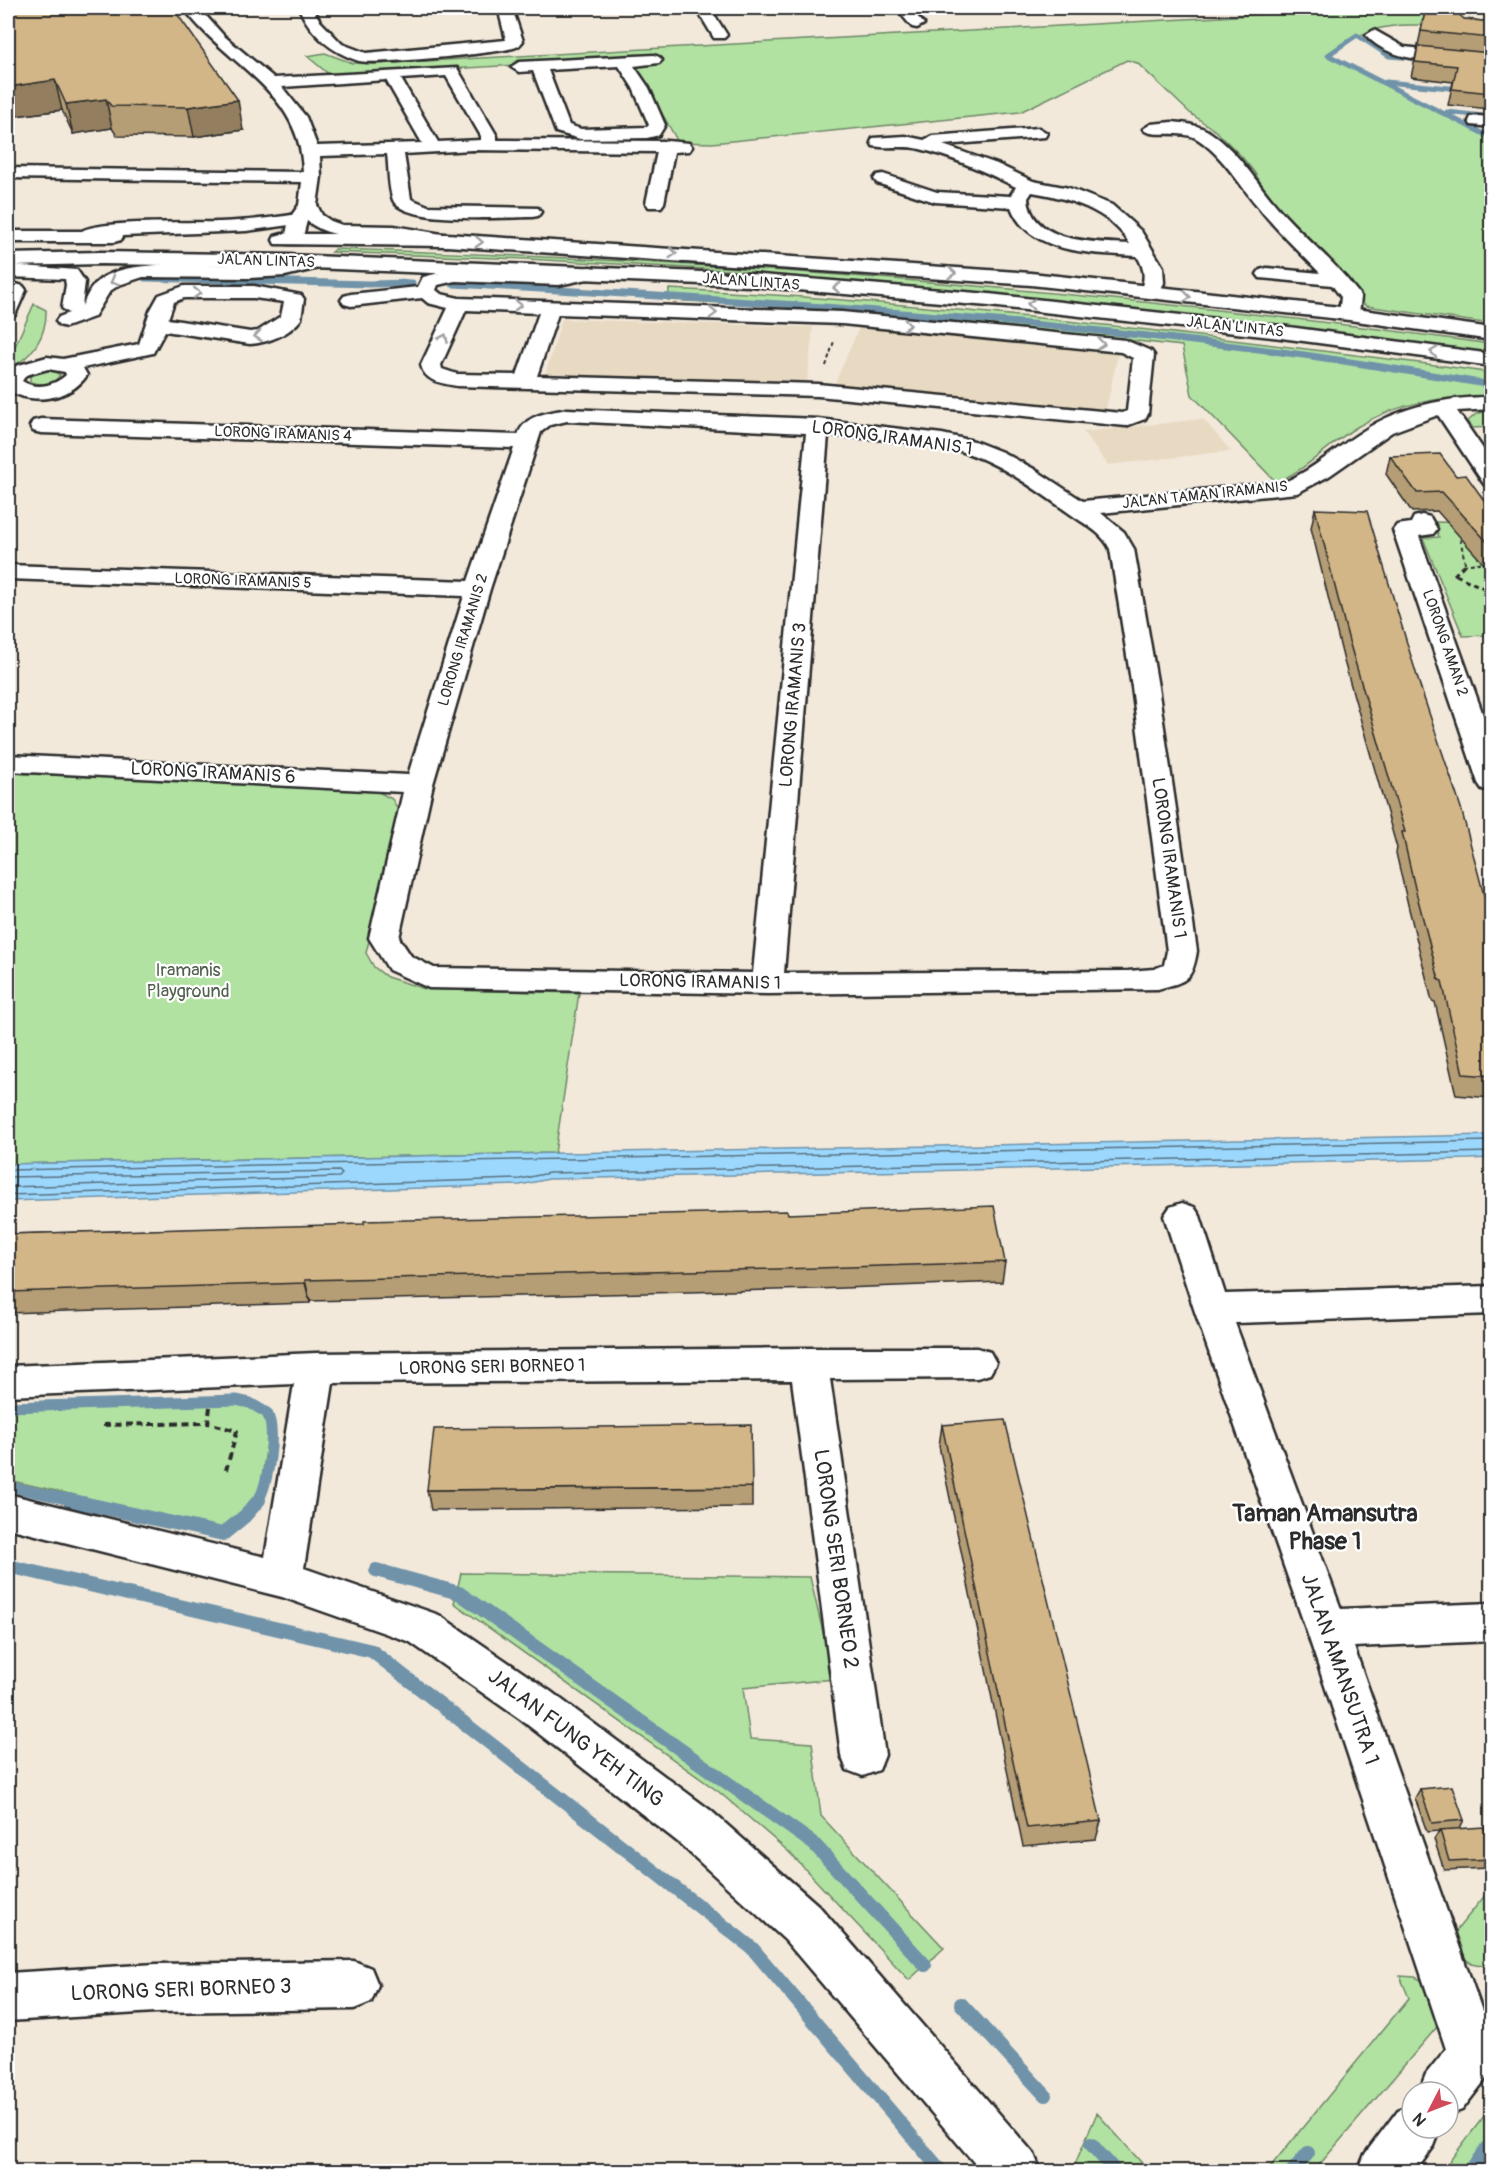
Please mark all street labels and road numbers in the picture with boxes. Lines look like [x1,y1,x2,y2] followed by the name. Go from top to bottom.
[217,250,315,272] street label: JALAN LINTAS
[702,269,800,295] street label: JALAN LINTAS
[1185,312,1285,342] street label: JALAN LINTAS
[810,415,974,461] street label: LORONG IRAMANIS 1
[214,422,352,446] street label: LORONG IRAMANIS 4
[1121,477,1289,513] street label: JALAN TAMAN IRAMANIS
[174,569,312,593] street label: LORONG IRAMANIS 5
[434,571,492,709] street label: LORONG IRAMANIS 2
[1418,587,1472,699] street label: LORONG AMAN 2
[774,622,812,788] street label: LORONG IRAMANIS 3
[130,757,296,789] street label: LORONG IRAMANIS 6
[1146,776,1192,940] street label: LORONG IRAMANIS 1
[619,969,781,995] street label: LORONG IRAMANIS 1
[398,1354,586,1380] street label: LORONG SERI BORNEO 1
[807,1448,865,1670] street label: LORONG SERI BORNEO 2
[1295,1570,1385,1768] street label: JALAN AMANSUTRA 1
[482,1663,670,1813] street label: JALAN FUNG YEH TING
[70,1973,292,2007] street label: LORONG SERI BORNEO 3

